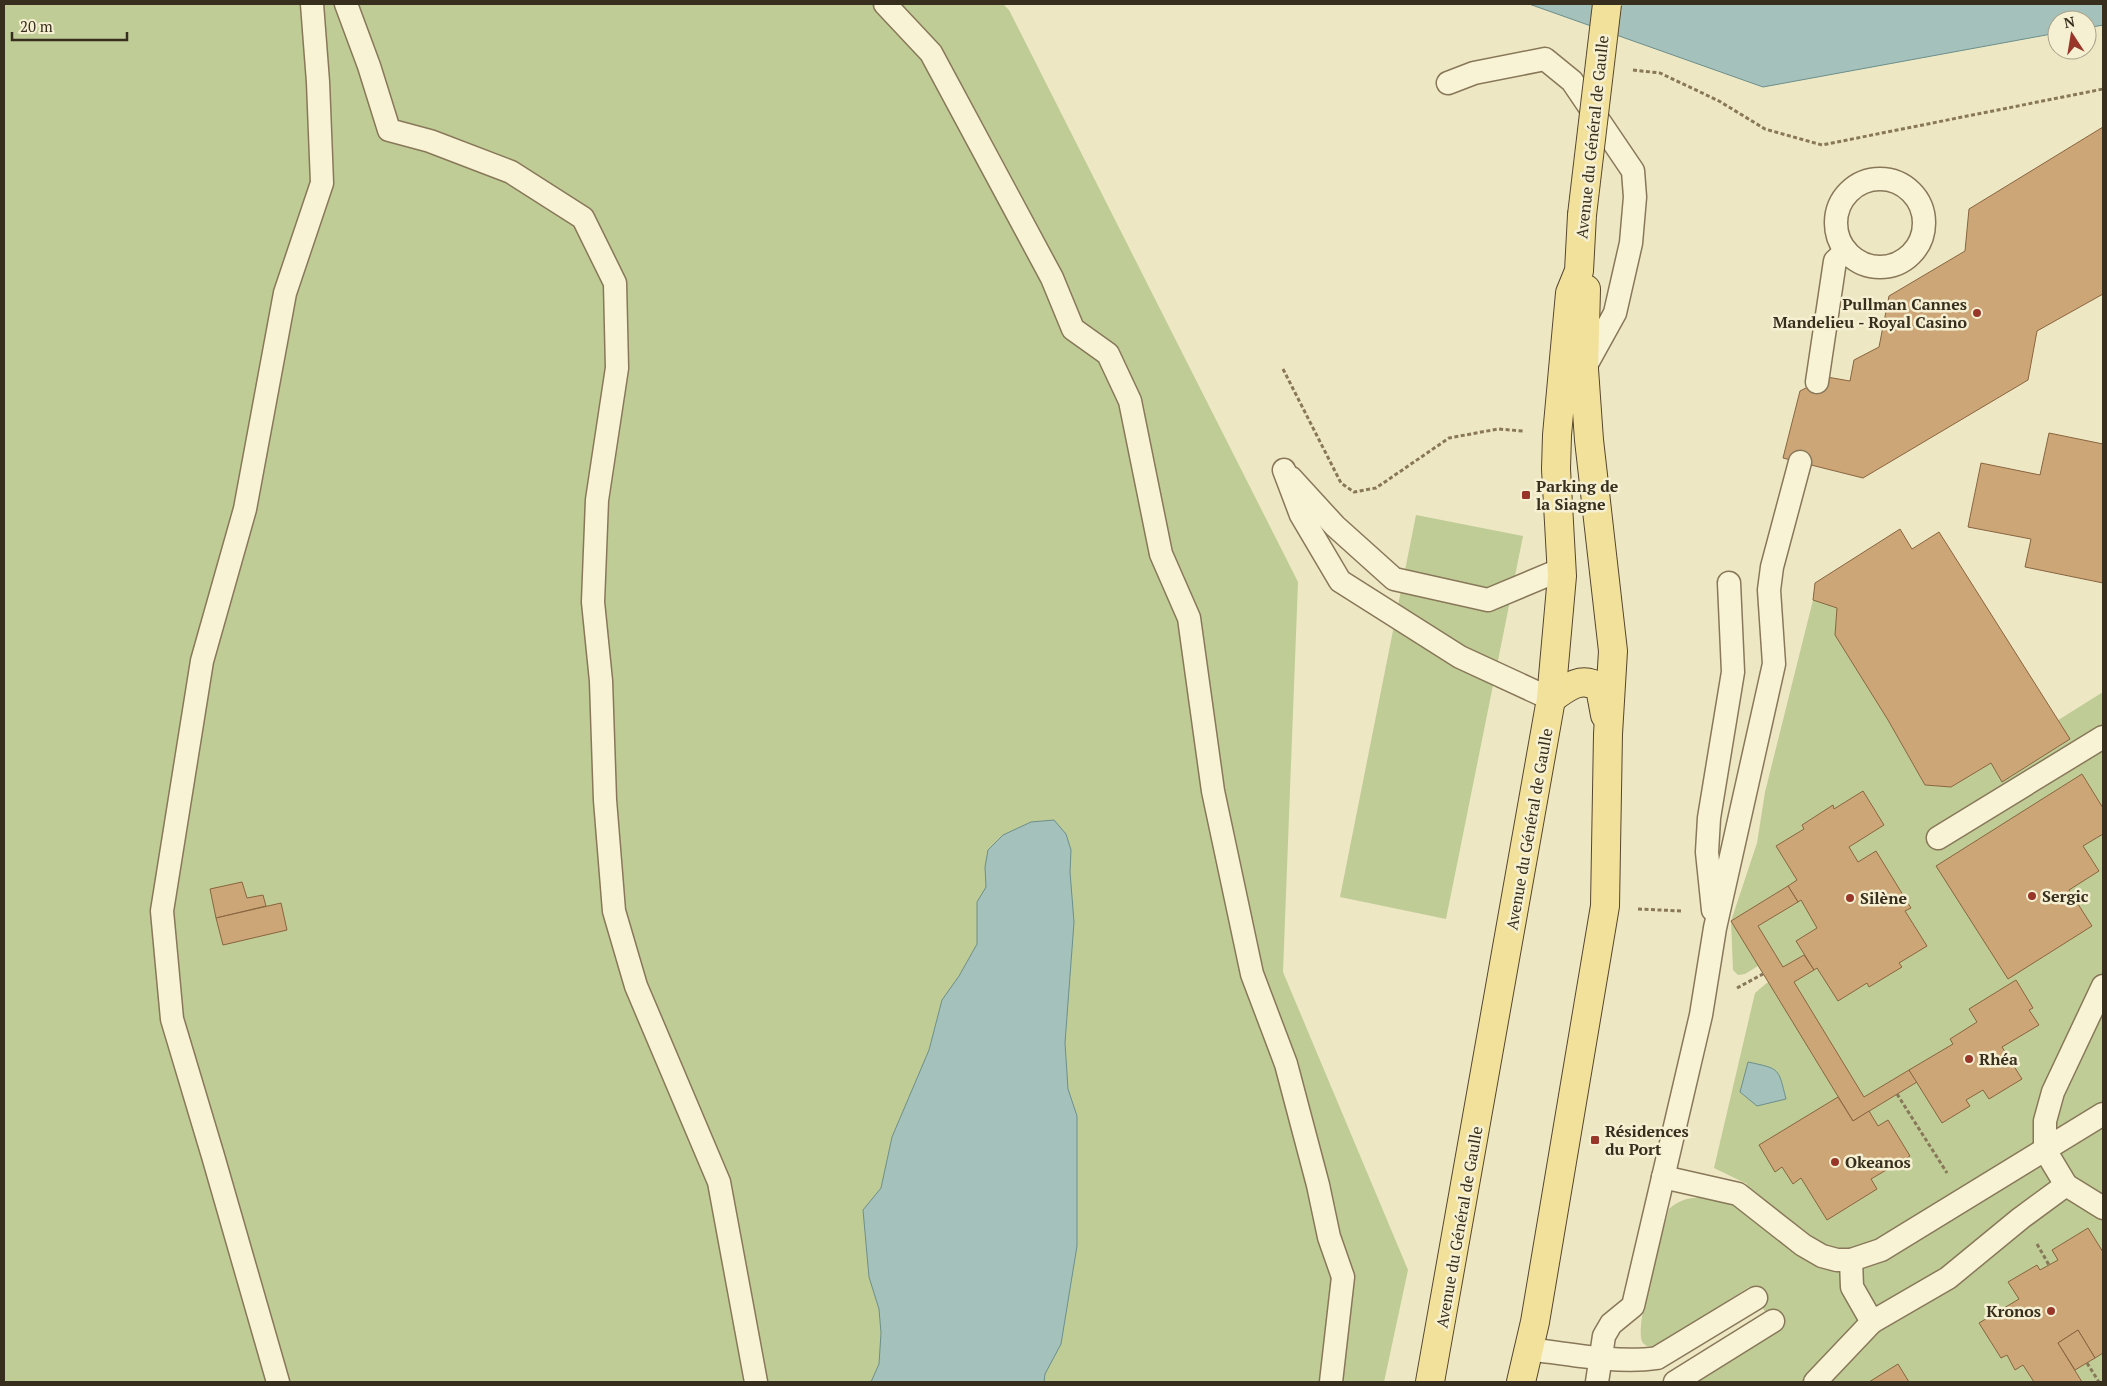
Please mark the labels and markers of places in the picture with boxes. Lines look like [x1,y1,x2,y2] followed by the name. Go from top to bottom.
[1773,293,1967,333] place label: Pullman Cannes Mandelieu - Royal Casino
[1971,307,1983,319] marker: Pullman Cannes Mandelieu - Royal Casino
[1536,475,1619,515] place label: Parking de la Siagne
[1520,489,1532,501] marker: Parking de la Siagne
[2042,885,2089,907] place label: Sergic
[1860,887,1907,909] place label: Silène
[2026,890,2038,902] marker: Sergic
[1844,892,1856,904] marker: Silène
[1979,1048,2018,1070] place label: Rhéa
[1963,1053,1975,1065] marker: Rhéa
[1605,1120,1689,1160] place label: Résidences du Port
[1589,1134,1601,1146] marker: Résidences du Port
[1845,1151,1911,1173] place label: Okeanos
[1829,1156,1841,1168] marker: Okeanos
[1986,1300,2041,1322] place label: Kronos
[2045,1305,2057,1317] marker: Kronos

